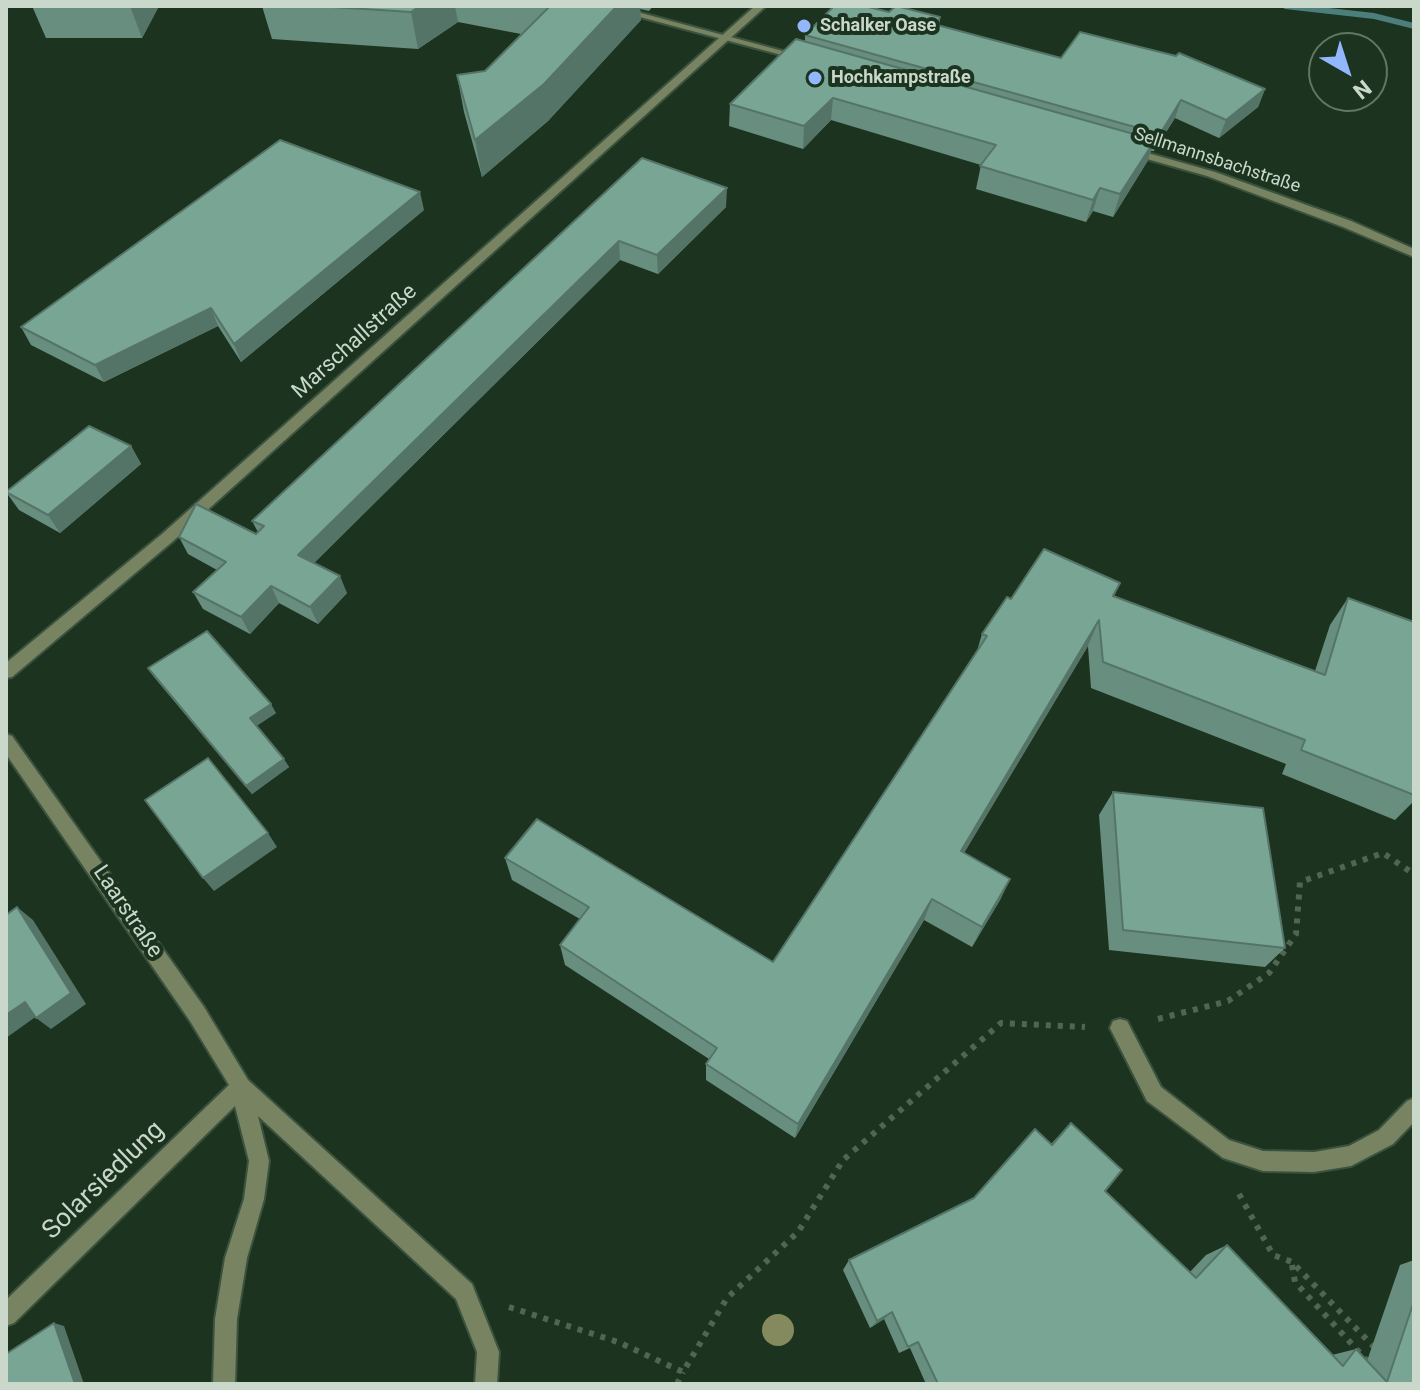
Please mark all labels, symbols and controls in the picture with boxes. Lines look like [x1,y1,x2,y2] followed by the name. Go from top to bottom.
[820,15,936,37] place label: Schalker Oase
[795,17,813,35] marker: Schalker Oase
[1308,32,1388,112] north arrow
[831,67,971,89] place label: Hochkampstraße
[806,69,824,87] marker: Hochkampstraße
[1348,75,1376,104] text: N
[1131,124,1303,198] street label: Sellmannsbachstraße
[287,279,423,405] street label: Marschallstraße
[87,861,167,963] street label: Laarstraße
[37,1115,171,1247] street label: Solarsiedlung

